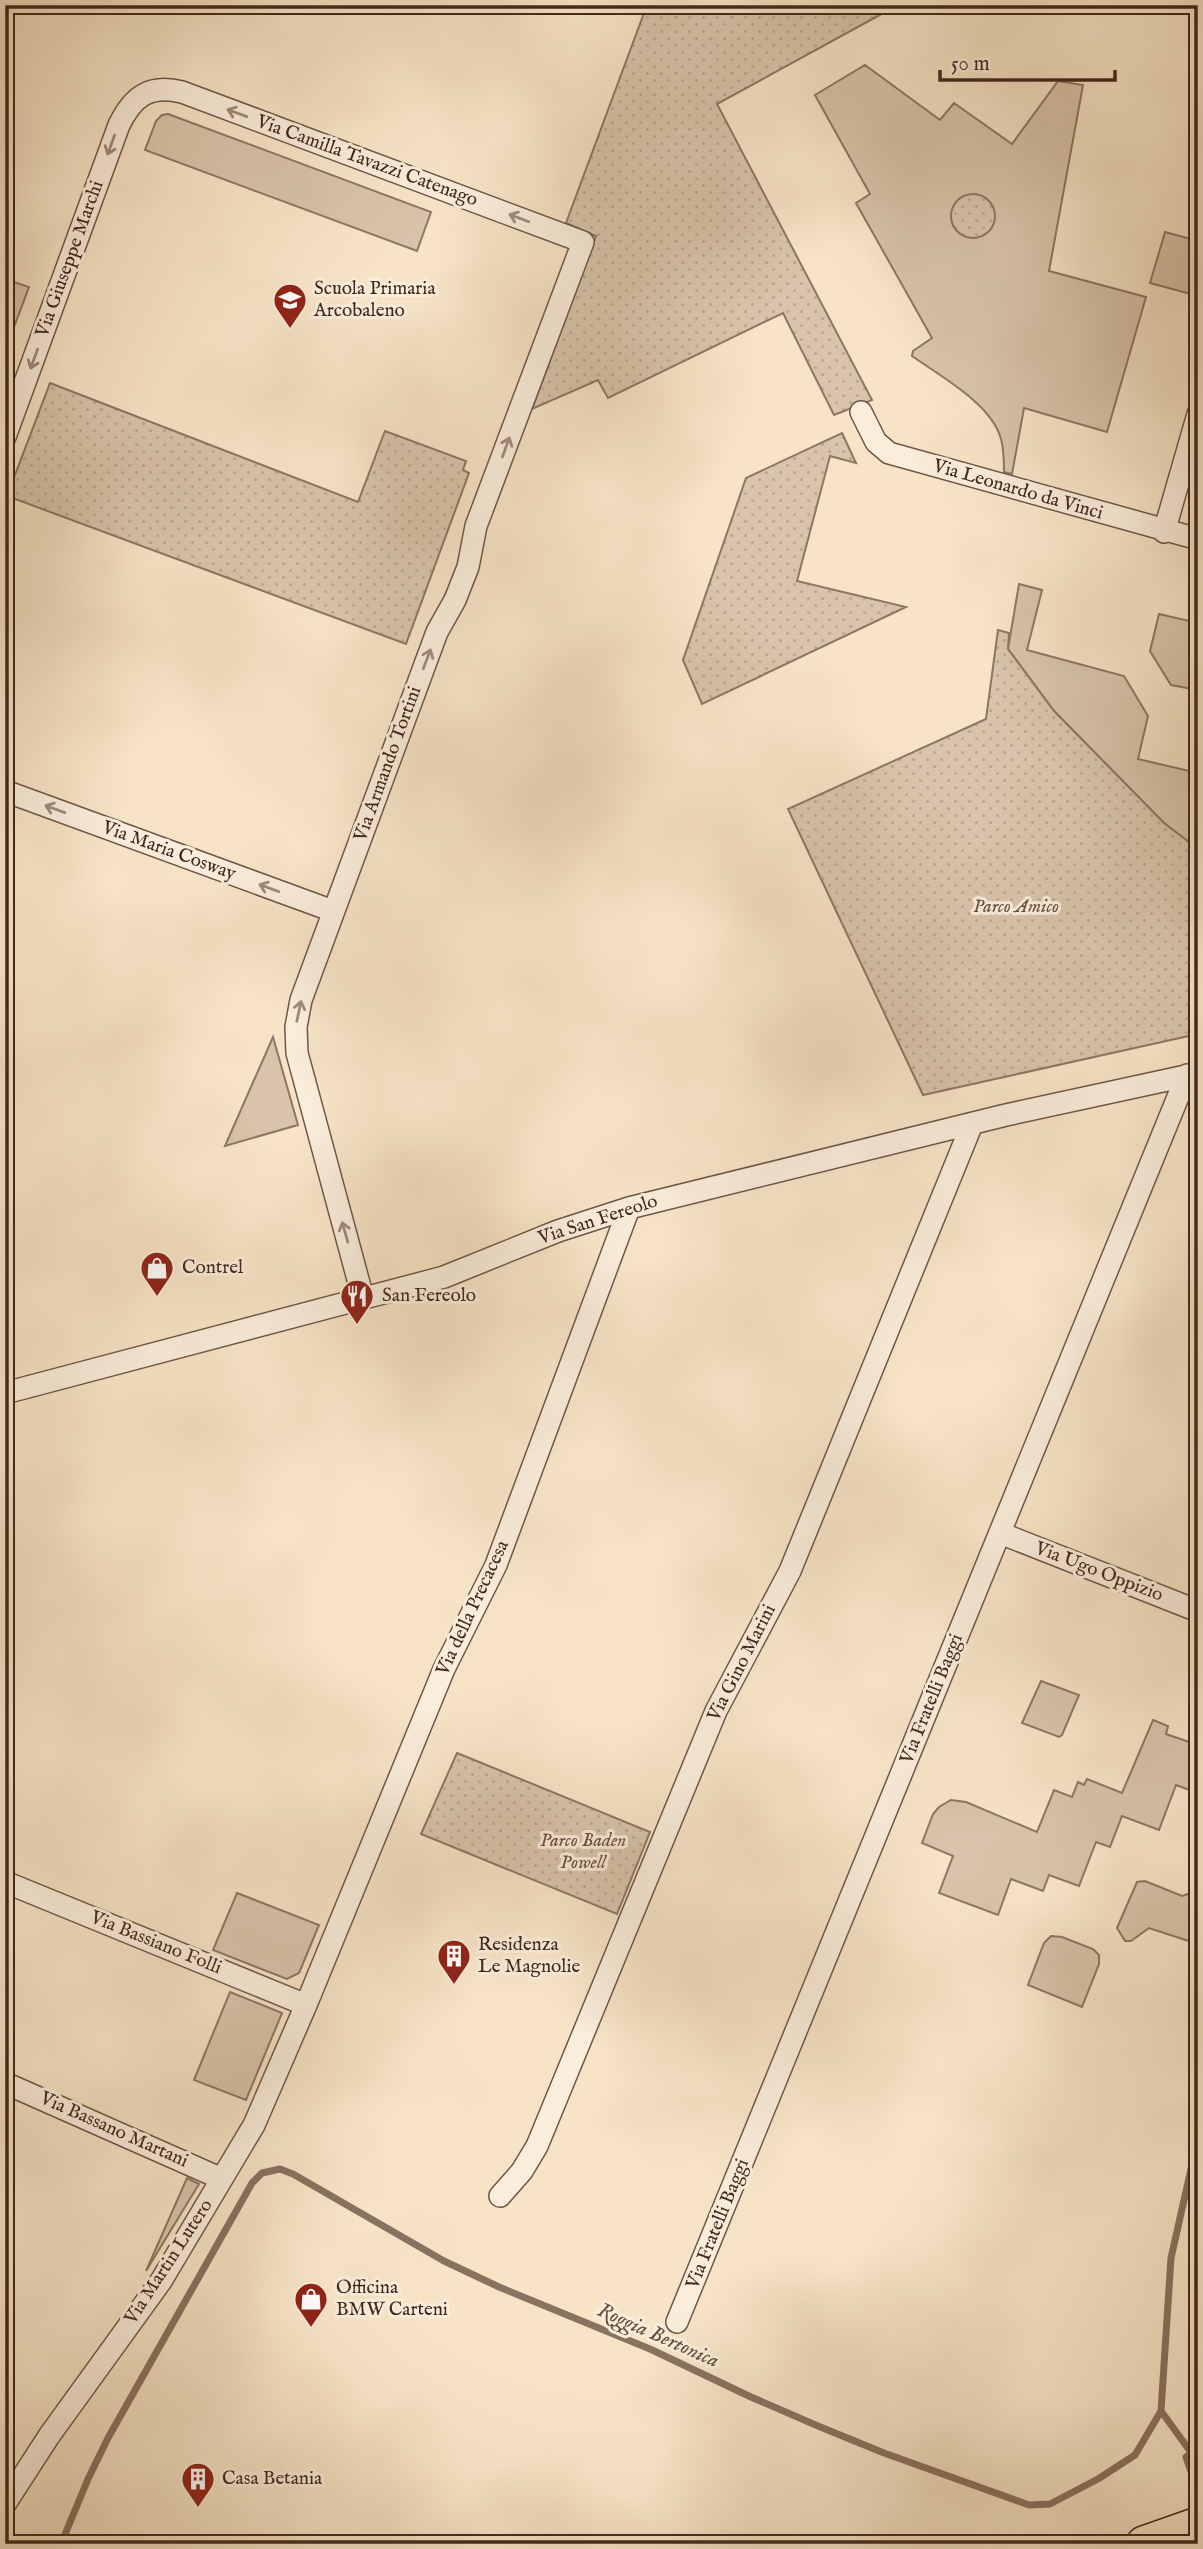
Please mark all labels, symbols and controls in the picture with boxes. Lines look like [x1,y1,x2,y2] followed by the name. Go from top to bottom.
[940,38,1116,82] scale bar
[951,51,990,78] text: 50 m
[226,106,248,118] one-way arrow
[252,109,481,212] street label: Via Camilla Tavazzi Catenago
[104,133,116,155] one-way arrow
[30,177,110,342] street label: Via Giuseppe Marchi
[508,210,530,223] one-way arrow
[313,277,436,323] place label: Scuola Primaria Arcobaleno
[271,281,309,330] school or university icon: Scuola Primaria Arcobaleno
[27,347,39,369] one-way arrow
[500,436,513,458] one-way arrow
[929,454,1106,526] street label: Via Leonardo da Vinci
[421,648,434,670] one-way arrow
[348,683,427,846] street label: Via Armando Tortini
[45,802,67,814] one-way arrow
[98,815,240,887] street label: Via Maria Cosway
[258,881,280,893] one-way arrow
[973,895,1059,919] park label: Parco Amico
[293,1000,307,1023] one-way arrow
[534,1189,661,1251] street label: Via San Fereolo
[338,1221,351,1243] one-way arrow
[138,1249,176,1298] shop icon: Contrel
[182,1256,244,1280] place label: Contrel
[338,1277,376,1326] restaurant icon: San Fereolo
[382,1284,476,1308] place label: San Fereolo
[431,1536,515,1680] street label: Via della Precacesa
[1031,1536,1166,1607] street label: Via Ugo Oppizio
[702,1601,782,1726] street label: Via Gino Marini
[895,1630,969,1769] street label: Via Fratelli Baggi
[540,1829,626,1875] park label: Parco Baden Powell
[86,1905,225,1980] street label: Via Bassiano Folli
[478,1933,580,1979] place label: Residenza Le Magnolie
[435,1937,473,1986] building icon: Residenza Le Magnolie
[35,2086,192,2173] street label: Via Bassano Martani
[681,2155,755,2294] street label: Via Fratelli Baggi
[119,2195,218,2330] street label: Via Martin Lutero
[336,2276,448,2322] place label: Officina BMW Carteni
[292,2280,330,2329] shop icon: Officina BMW Carteni
[593,2297,723,2375] water label: Roggia Bertonica
[179,2460,217,2509] building icon: Casa Betania
[222,2467,323,2491] place label: Casa Betania

